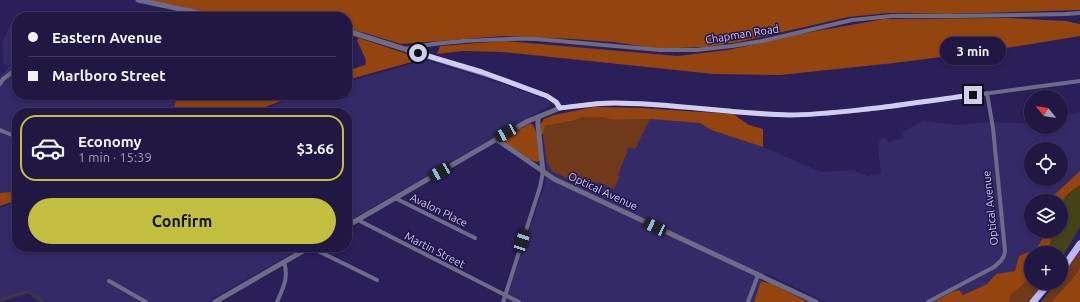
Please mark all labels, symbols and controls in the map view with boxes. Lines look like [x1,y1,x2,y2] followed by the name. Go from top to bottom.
[704,22,780,46] street label: Chapman Road
[52,29,162,46] text: Eastern Avenue
[940,37,1006,65] callout: 3 min
[409,44,427,62] route start
[957,44,989,58] text: 3 min
[52,67,166,84] text: Marlboro Street
[964,86,982,104] route end
[1024,90,1068,134] north arrow
[1024,90,1068,290] map controls
[493,122,519,144] car
[30,130,66,166] icon: car
[78,133,142,150] text: Economy
[296,140,334,157] text: $3.66
[1024,142,1068,186] button: locate
[78,150,152,164] text: 1 min · 15:39
[427,161,453,183] car
[566,170,640,212] street label: Optical Avenue
[980,170,1000,246] street label: Optical Avenue
[408,191,470,229] street label: Avalon Place
[1024,194,1068,238] button: layers
[28,198,336,244] button: Confirm
[642,216,668,238] car
[513,228,531,254] car
[403,230,468,271] street label: Martin Street
[1024,246,1068,290] button: +

